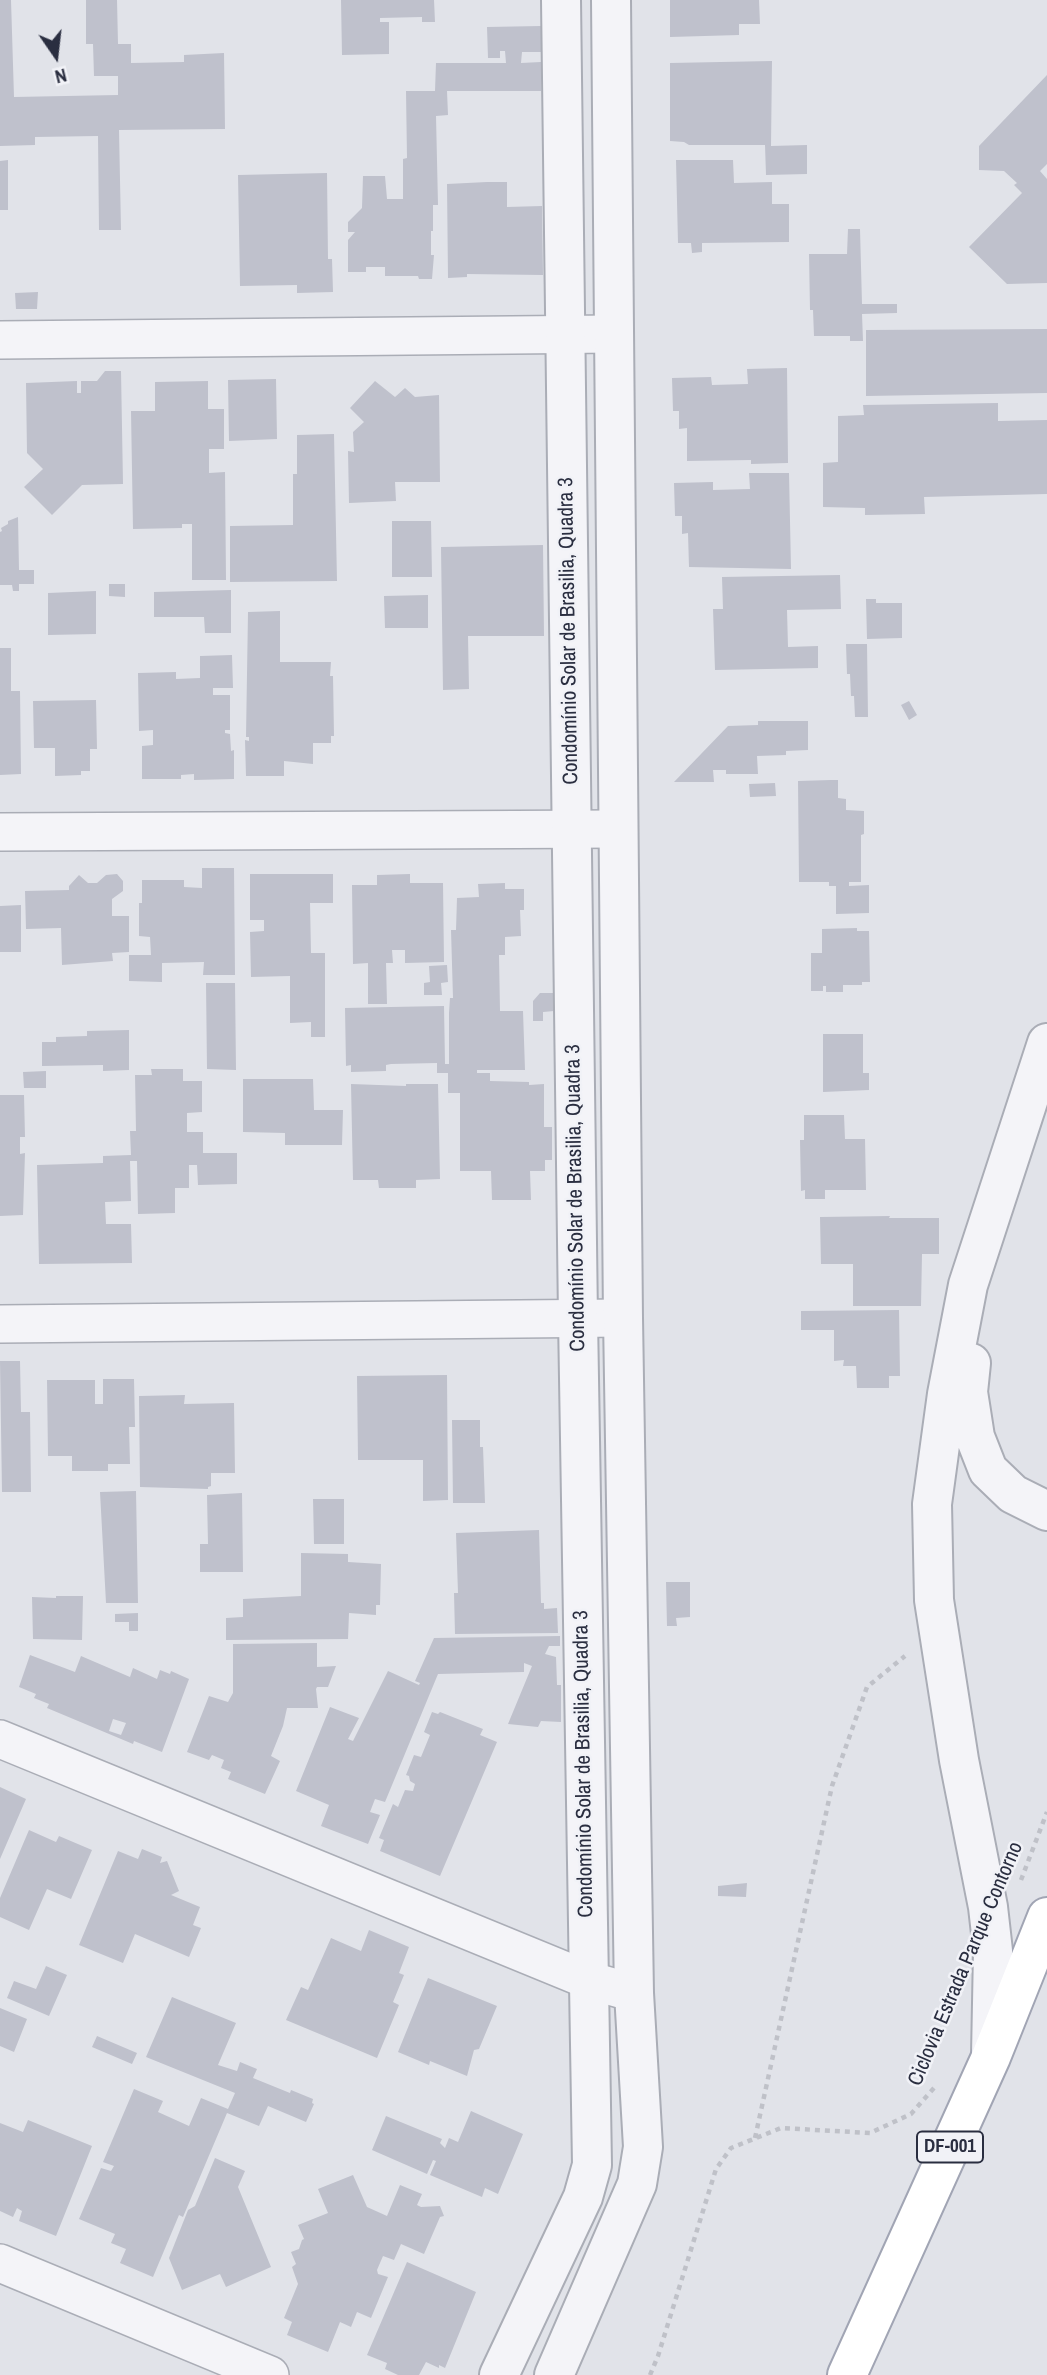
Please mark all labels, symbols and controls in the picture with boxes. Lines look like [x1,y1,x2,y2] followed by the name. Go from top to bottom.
[21,21,91,91] north arrow
[52,62,70,90] text: N
[554,477,584,785] street label: Condomínio Solar de Brasilia, Quadra 3
[561,1044,591,1352] street label: Condomínio Solar de Brasilia, Quadra 3
[569,1610,599,1918] street label: Condomínio Solar de Brasilia, Quadra 3
[903,1838,1029,2090] street label: Ciclovia Estrada Parque Contorno
[917,2132,983,2162] road number: DF-001

